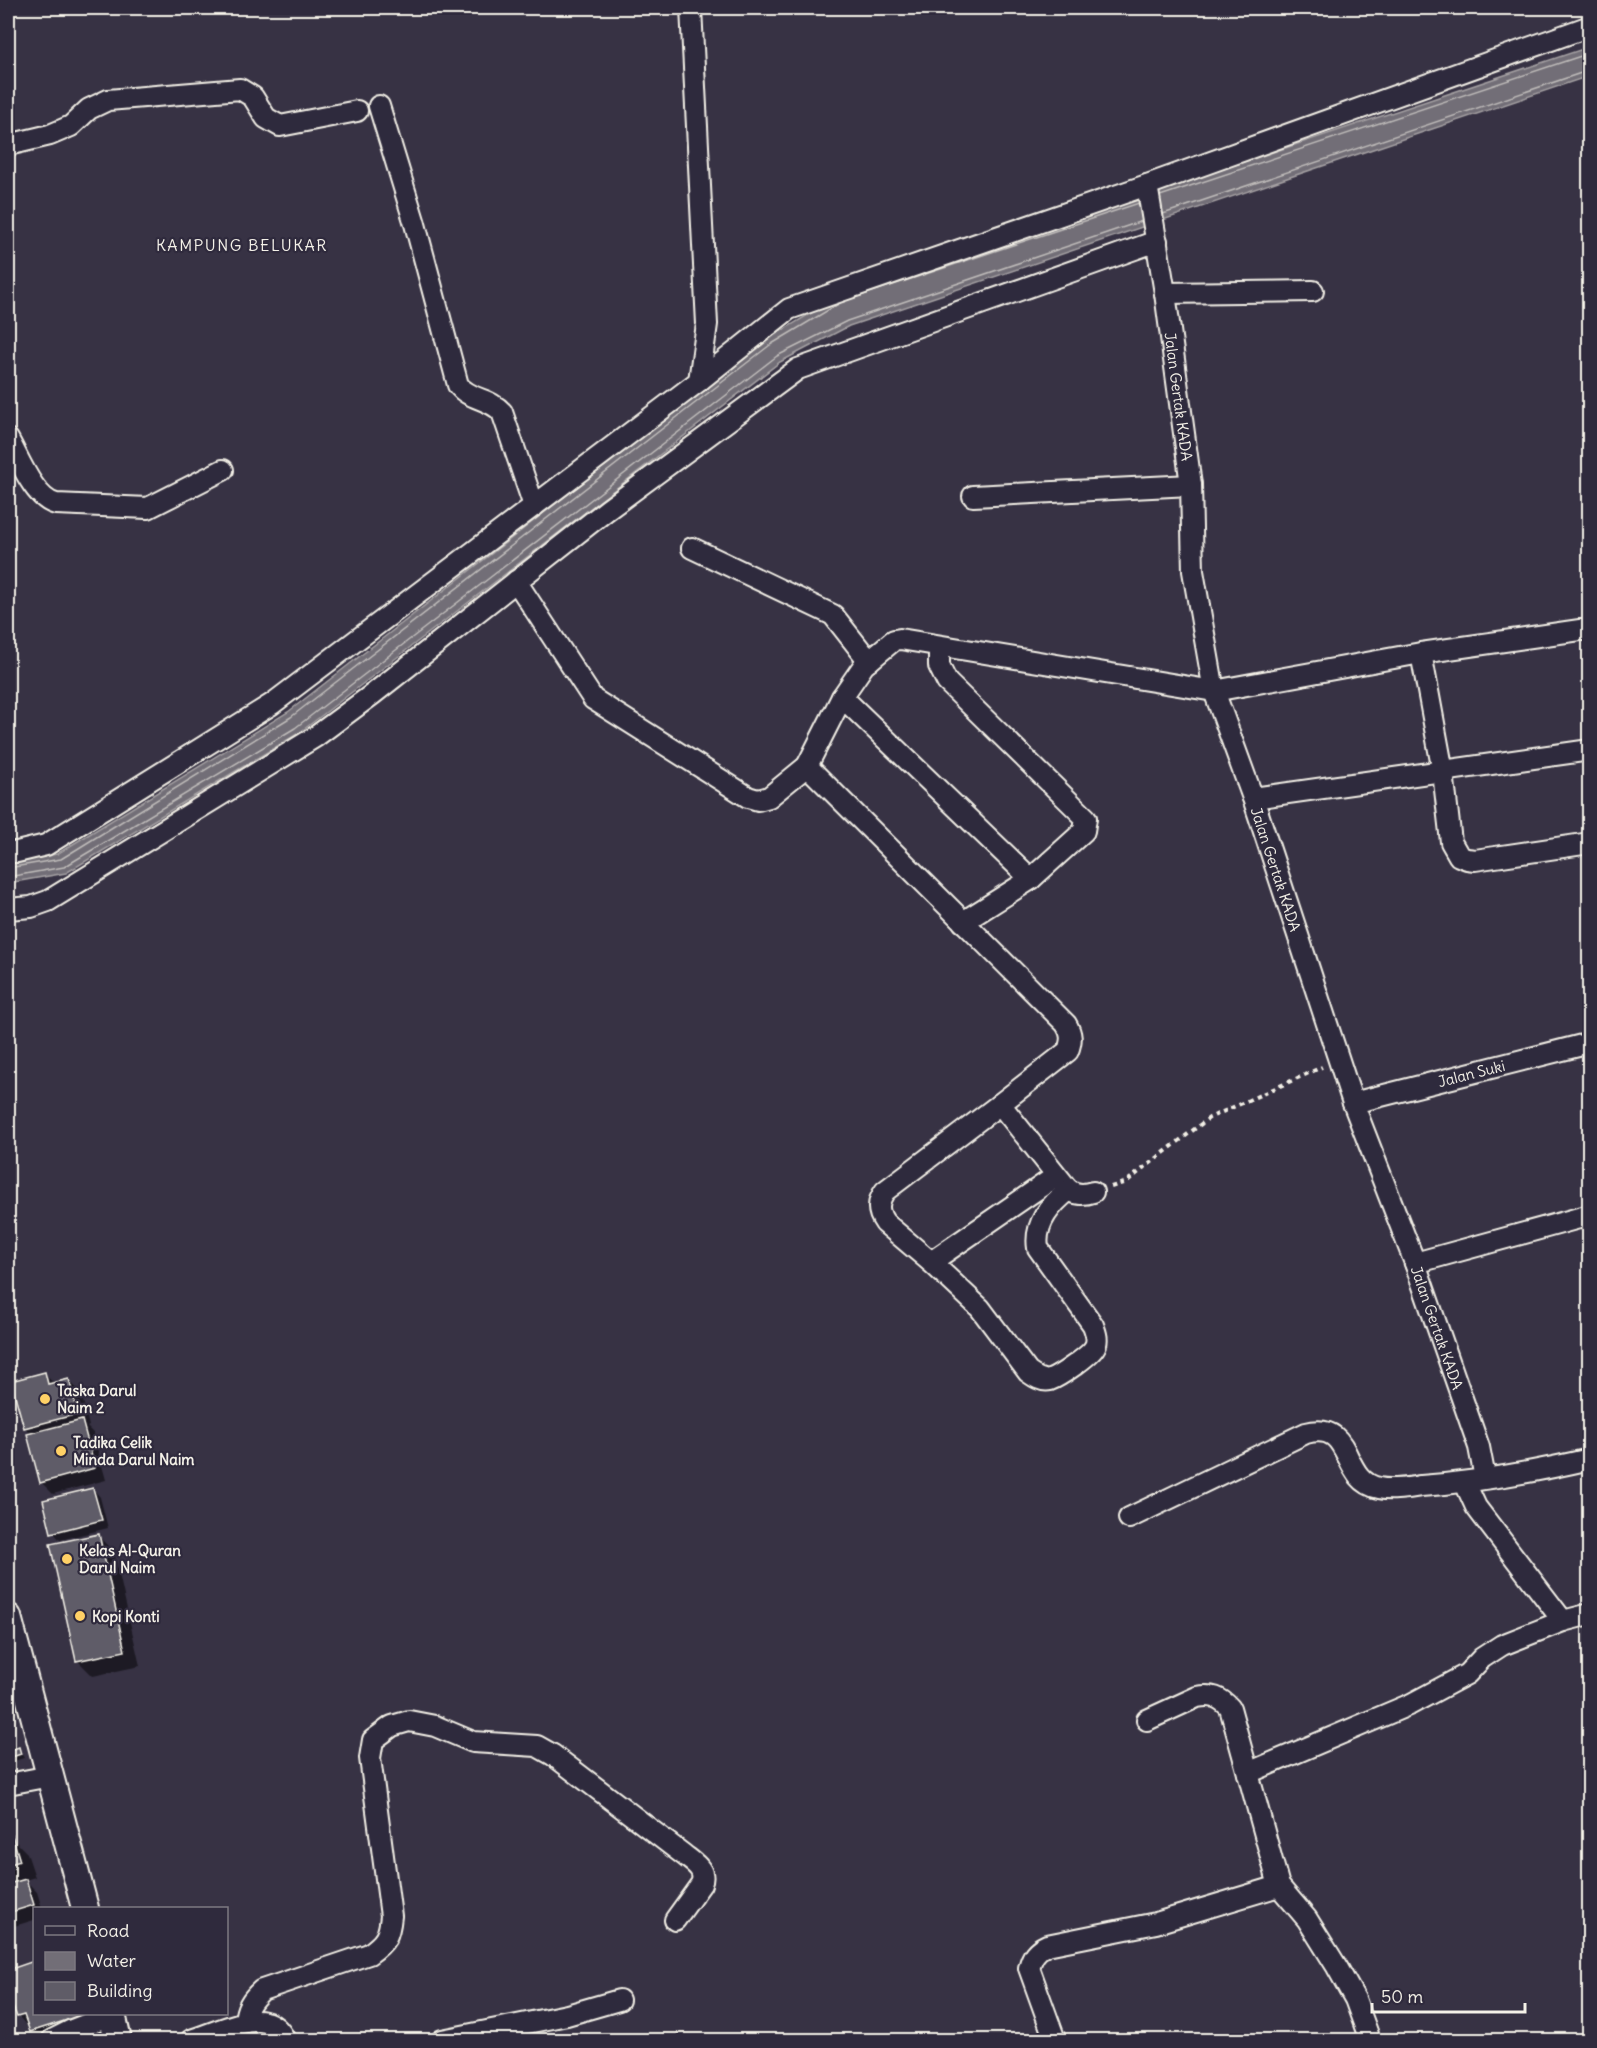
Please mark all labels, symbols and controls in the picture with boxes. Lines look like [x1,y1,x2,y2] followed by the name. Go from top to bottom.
[156,235,328,255] district label: KAMPUNG BELUKAR
[1161,331,1197,462] street label: Jalan Gertak KADA
[1247,805,1306,934] street label: Jalan Gertak KADA
[1436,1055,1507,1091] street label: Jalan Suki
[1407,1263,1468,1392] street label: Jalan Gertak KADA
[57,1381,136,1417] place label: Taska Darul Naim 2
[38,1392,52,1406] marker: Taska Darul Naim 2
[73,1433,194,1469] place label: Tadika Celik Minda Darul Naim
[54,1444,68,1458] marker: Tadika Celik Minda Darul Naim
[79,1541,181,1577] place label: Kelas Al-Quran Darul Naim
[60,1552,74,1566] marker: Kelas Al-Quran Darul Naim
[92,1607,160,1627] place label: Kopi Konti
[73,1609,87,1623] marker: Kopi Konti
[33,1907,228,2015] legend
[87,1919,130,1942] text: Road
[87,1949,137,1972] text: Water
[1372,1976,1525,2014] scale bar
[87,1979,152,2002] text: Building
[1381,1985,1423,2008] text: 50 m

